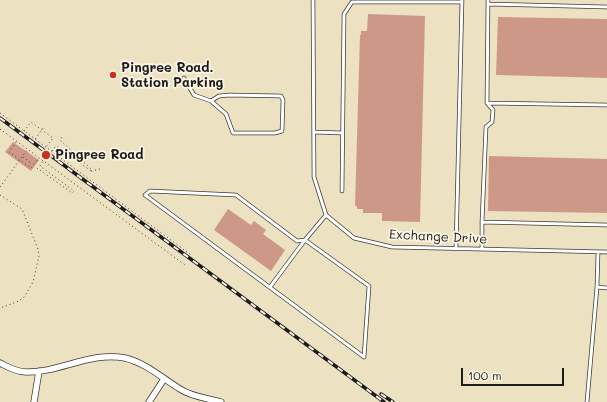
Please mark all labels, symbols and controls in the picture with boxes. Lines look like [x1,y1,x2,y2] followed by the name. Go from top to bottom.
[121,60,223,91] place label: Pingree Road. Station Parking
[108,70,118,80] marker: Pingree Road. Station Parking
[55,147,144,163] place label: Pingree Road
[40,149,52,161] marker: Pingree Road
[388,227,488,247] street label: Exchange Drive
[463,360,566,386] scale bar
[468,367,502,383] text: 100 m

